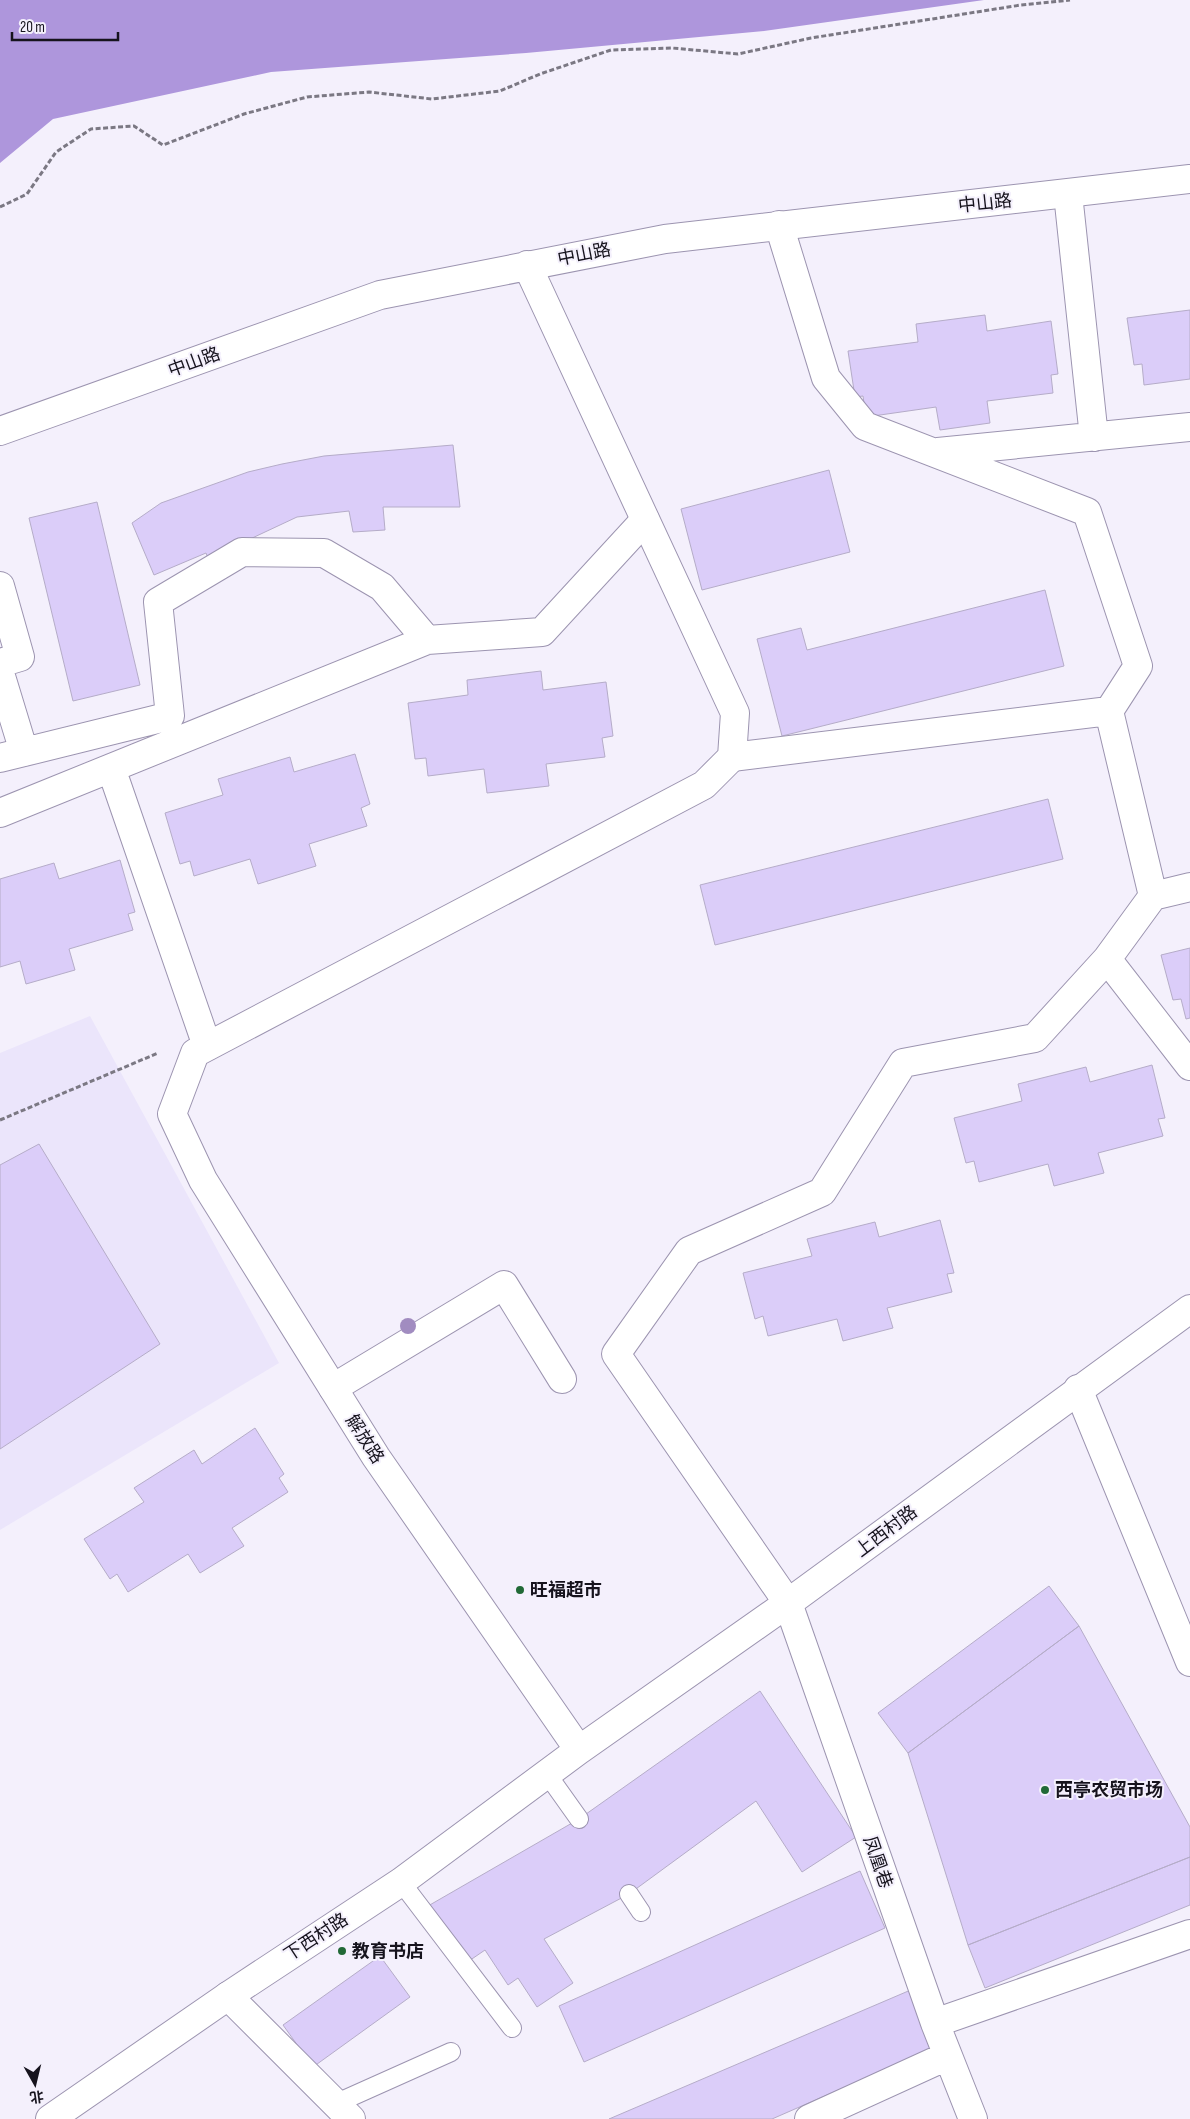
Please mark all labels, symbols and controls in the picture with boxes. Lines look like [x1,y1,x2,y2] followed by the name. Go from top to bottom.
[12,10,119,42] scale bar
[20,18,45,37] text: 20 m
[957,190,1013,217] street label: 中山路
[556,239,613,270] street label: 中山路
[165,343,223,382] street label: 中山路
[341,1411,388,1468] street label: 解放路
[851,1501,921,1561] street label: 上西村路
[530,1580,602,1601] place label: 旺福超市
[514,1584,526,1596] marker: 旺福超市
[1055,1780,1163,1801] place label: 西亭农贸市场
[1039,1784,1051,1796] marker: 西亭农贸市场
[859,1833,896,1891] street label: 凤凰巷
[280,1909,352,1966] street label: 下西村路
[352,1941,424,1962] place label: 教育书店
[336,1945,348,1957] marker: 教育书店
[10,2059,60,2109] north arrow
[29,2087,45,2106] text: 北

